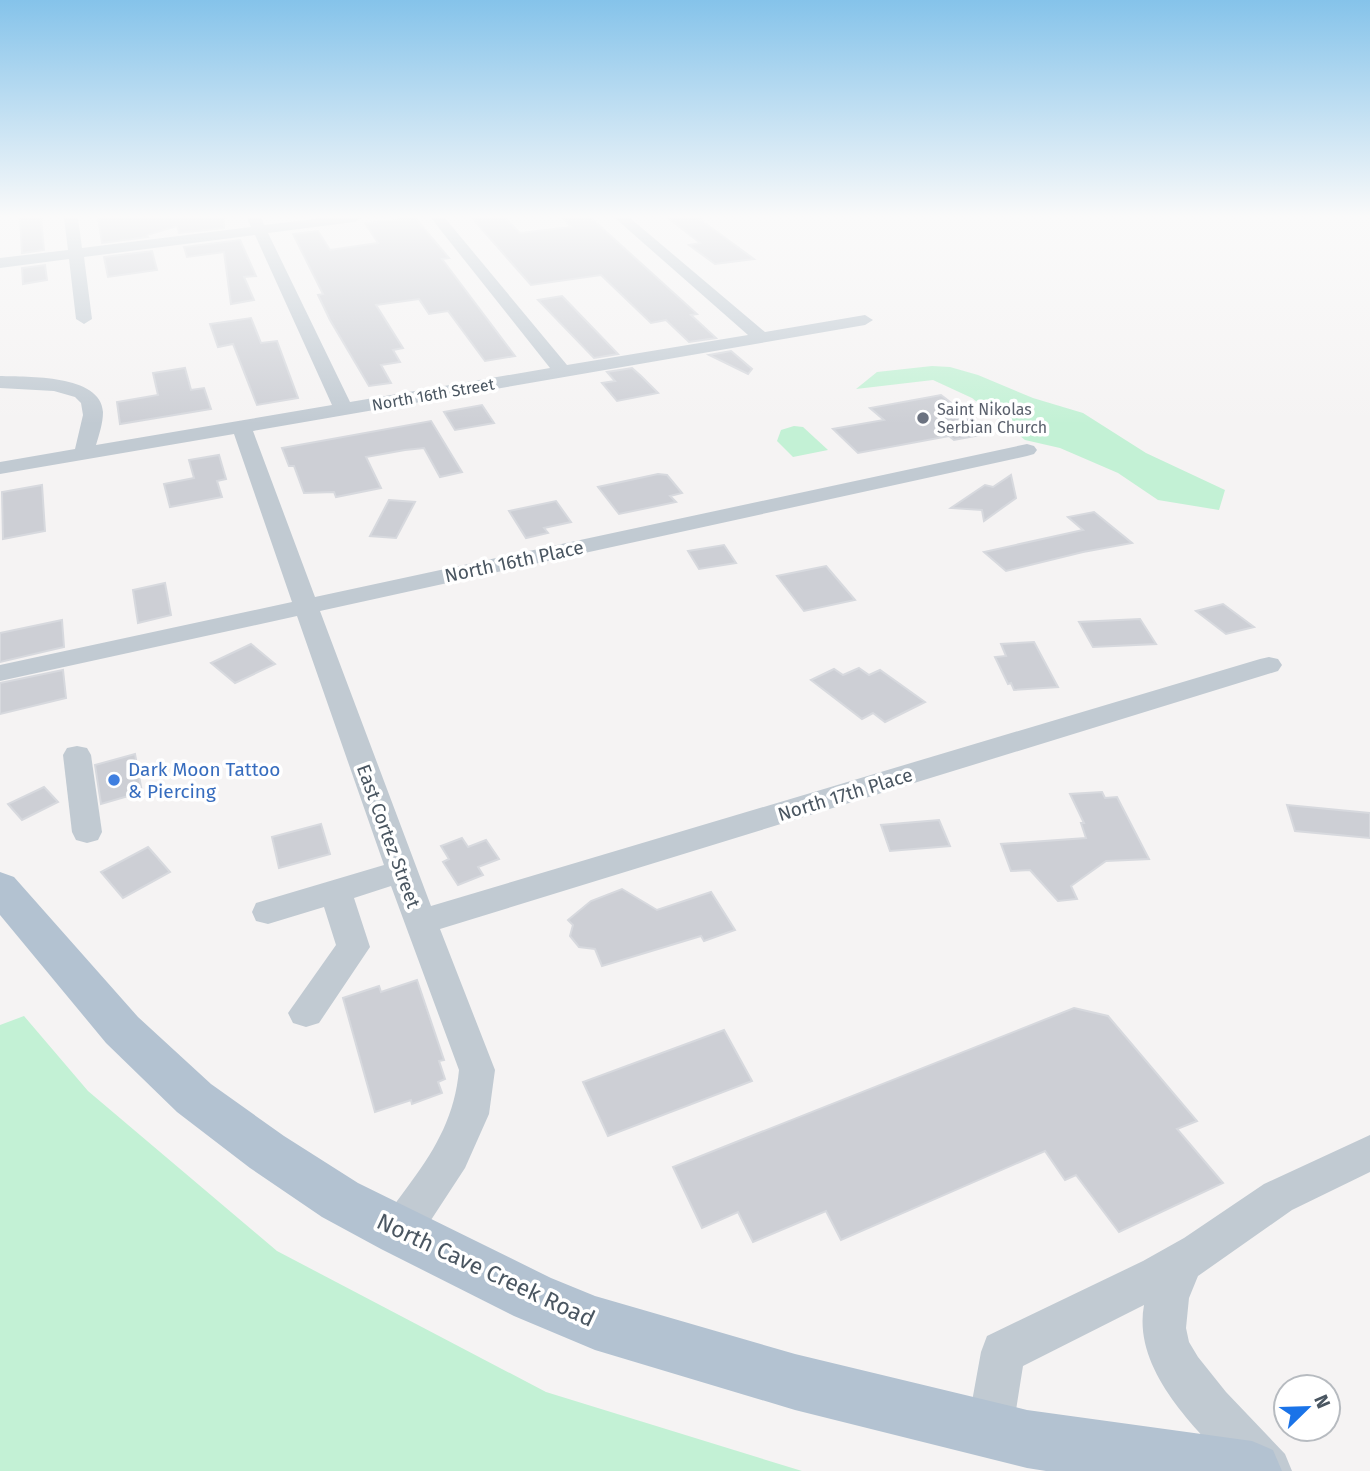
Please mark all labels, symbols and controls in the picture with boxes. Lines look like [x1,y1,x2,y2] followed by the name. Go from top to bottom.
[370,374,496,415] street label: North 16th Street
[937,400,1047,437] place label: Saint Nikolas Serbian Church
[915,410,931,426] marker: Saint Nikolas Serbian Church
[442,536,586,587] street label: North 16th Place
[128,758,280,803] place label: Dark Moon Tattoo & Piercing
[352,761,425,911] street label: East Cortez Street
[775,763,915,826] street label: North 17th Place
[106,772,122,788] marker: Dark Moon Tattoo & Piercing
[373,1207,599,1333] street label: North Cave Creek Road
[1272,1373,1342,1443] north arrow
[1309,1391,1335,1412] text: N

